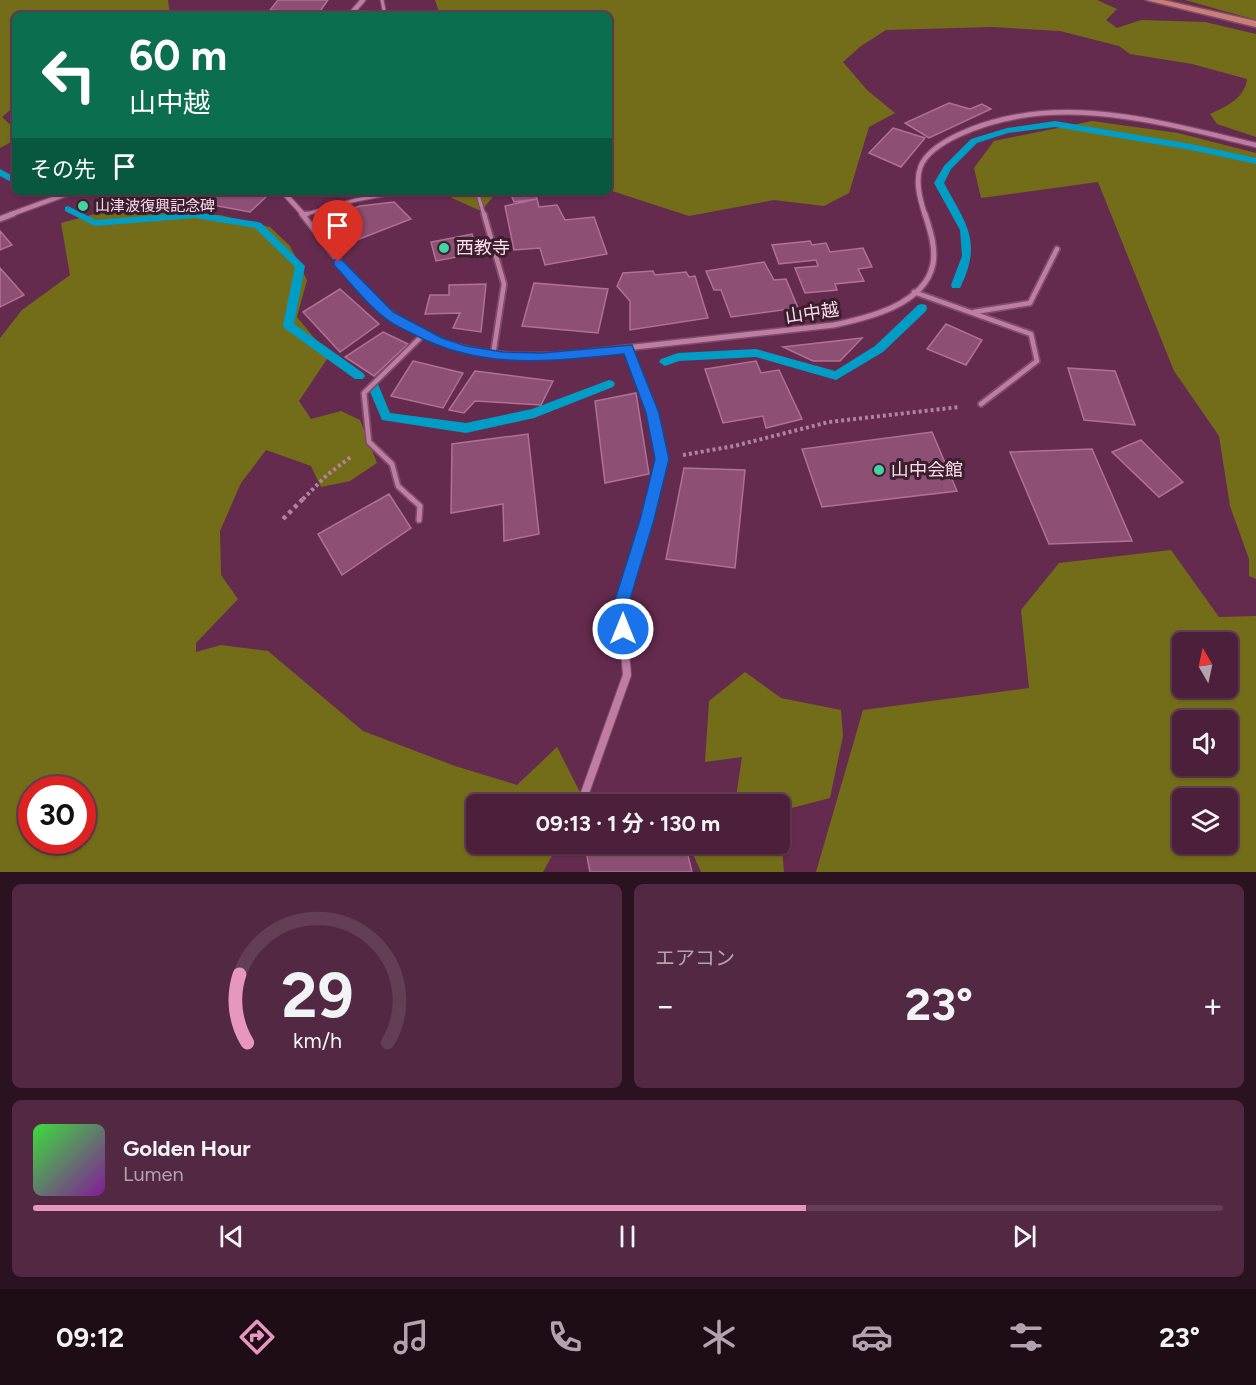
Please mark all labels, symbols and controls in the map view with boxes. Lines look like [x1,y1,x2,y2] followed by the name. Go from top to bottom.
[129,30,227,81] text: 60 m
[30,36,108,114] icon: left
[129,86,210,119] text: 山中越
[108,150,141,183] icon: arrive
[30,156,96,183] text: その先
[95,197,215,215] place label: 山津波復興記念碑
[76,199,90,213] marker: 山津波復興記念碑
[312,200,363,262] pin
[321,209,354,242] icon: arrive
[456,237,510,259] place label: 西教寺
[437,241,451,255] marker: 西教寺
[784,298,840,328] street label: 山中越
[891,459,963,481] place label: 山中会館
[872,463,886,477] marker: 山中会館
[591,597,655,661] position arrow
[1172,632,1238,698] north arrow
[1172,632,1238,854] map controls
[1172,710,1238,776] button: sound
[18,776,96,854] speed limit sign: 30
[1172,788,1238,854] button: layers
[536,810,720,837] text: 09:13 · 1 分 · 130 m
[655,946,735,970] text: エアコン
[281,958,353,1033] text: 29
[905,977,973,1031] text: 23°
[655,986,676,1025] text: −
[1202,986,1223,1025] text: +
[293,1028,341,1053] text: km/h
[123,1135,251,1162] text: Golden Hour
[123,1162,184,1186] text: Lumen
[215,1220,248,1253] icon: previous
[611,1220,644,1253] icon: pause
[1008,1220,1041,1253] icon: next
[236,1316,278,1358] icon: directions
[390,1316,432,1358] icon: music
[544,1316,586,1358] icon: phone
[698,1316,740,1358] icon: climate
[851,1316,893,1358] icon: car
[1005,1316,1047,1358] icon: filters
[56,1321,124,1354] text: 09:12
[1159,1321,1200,1354] text: 23°

